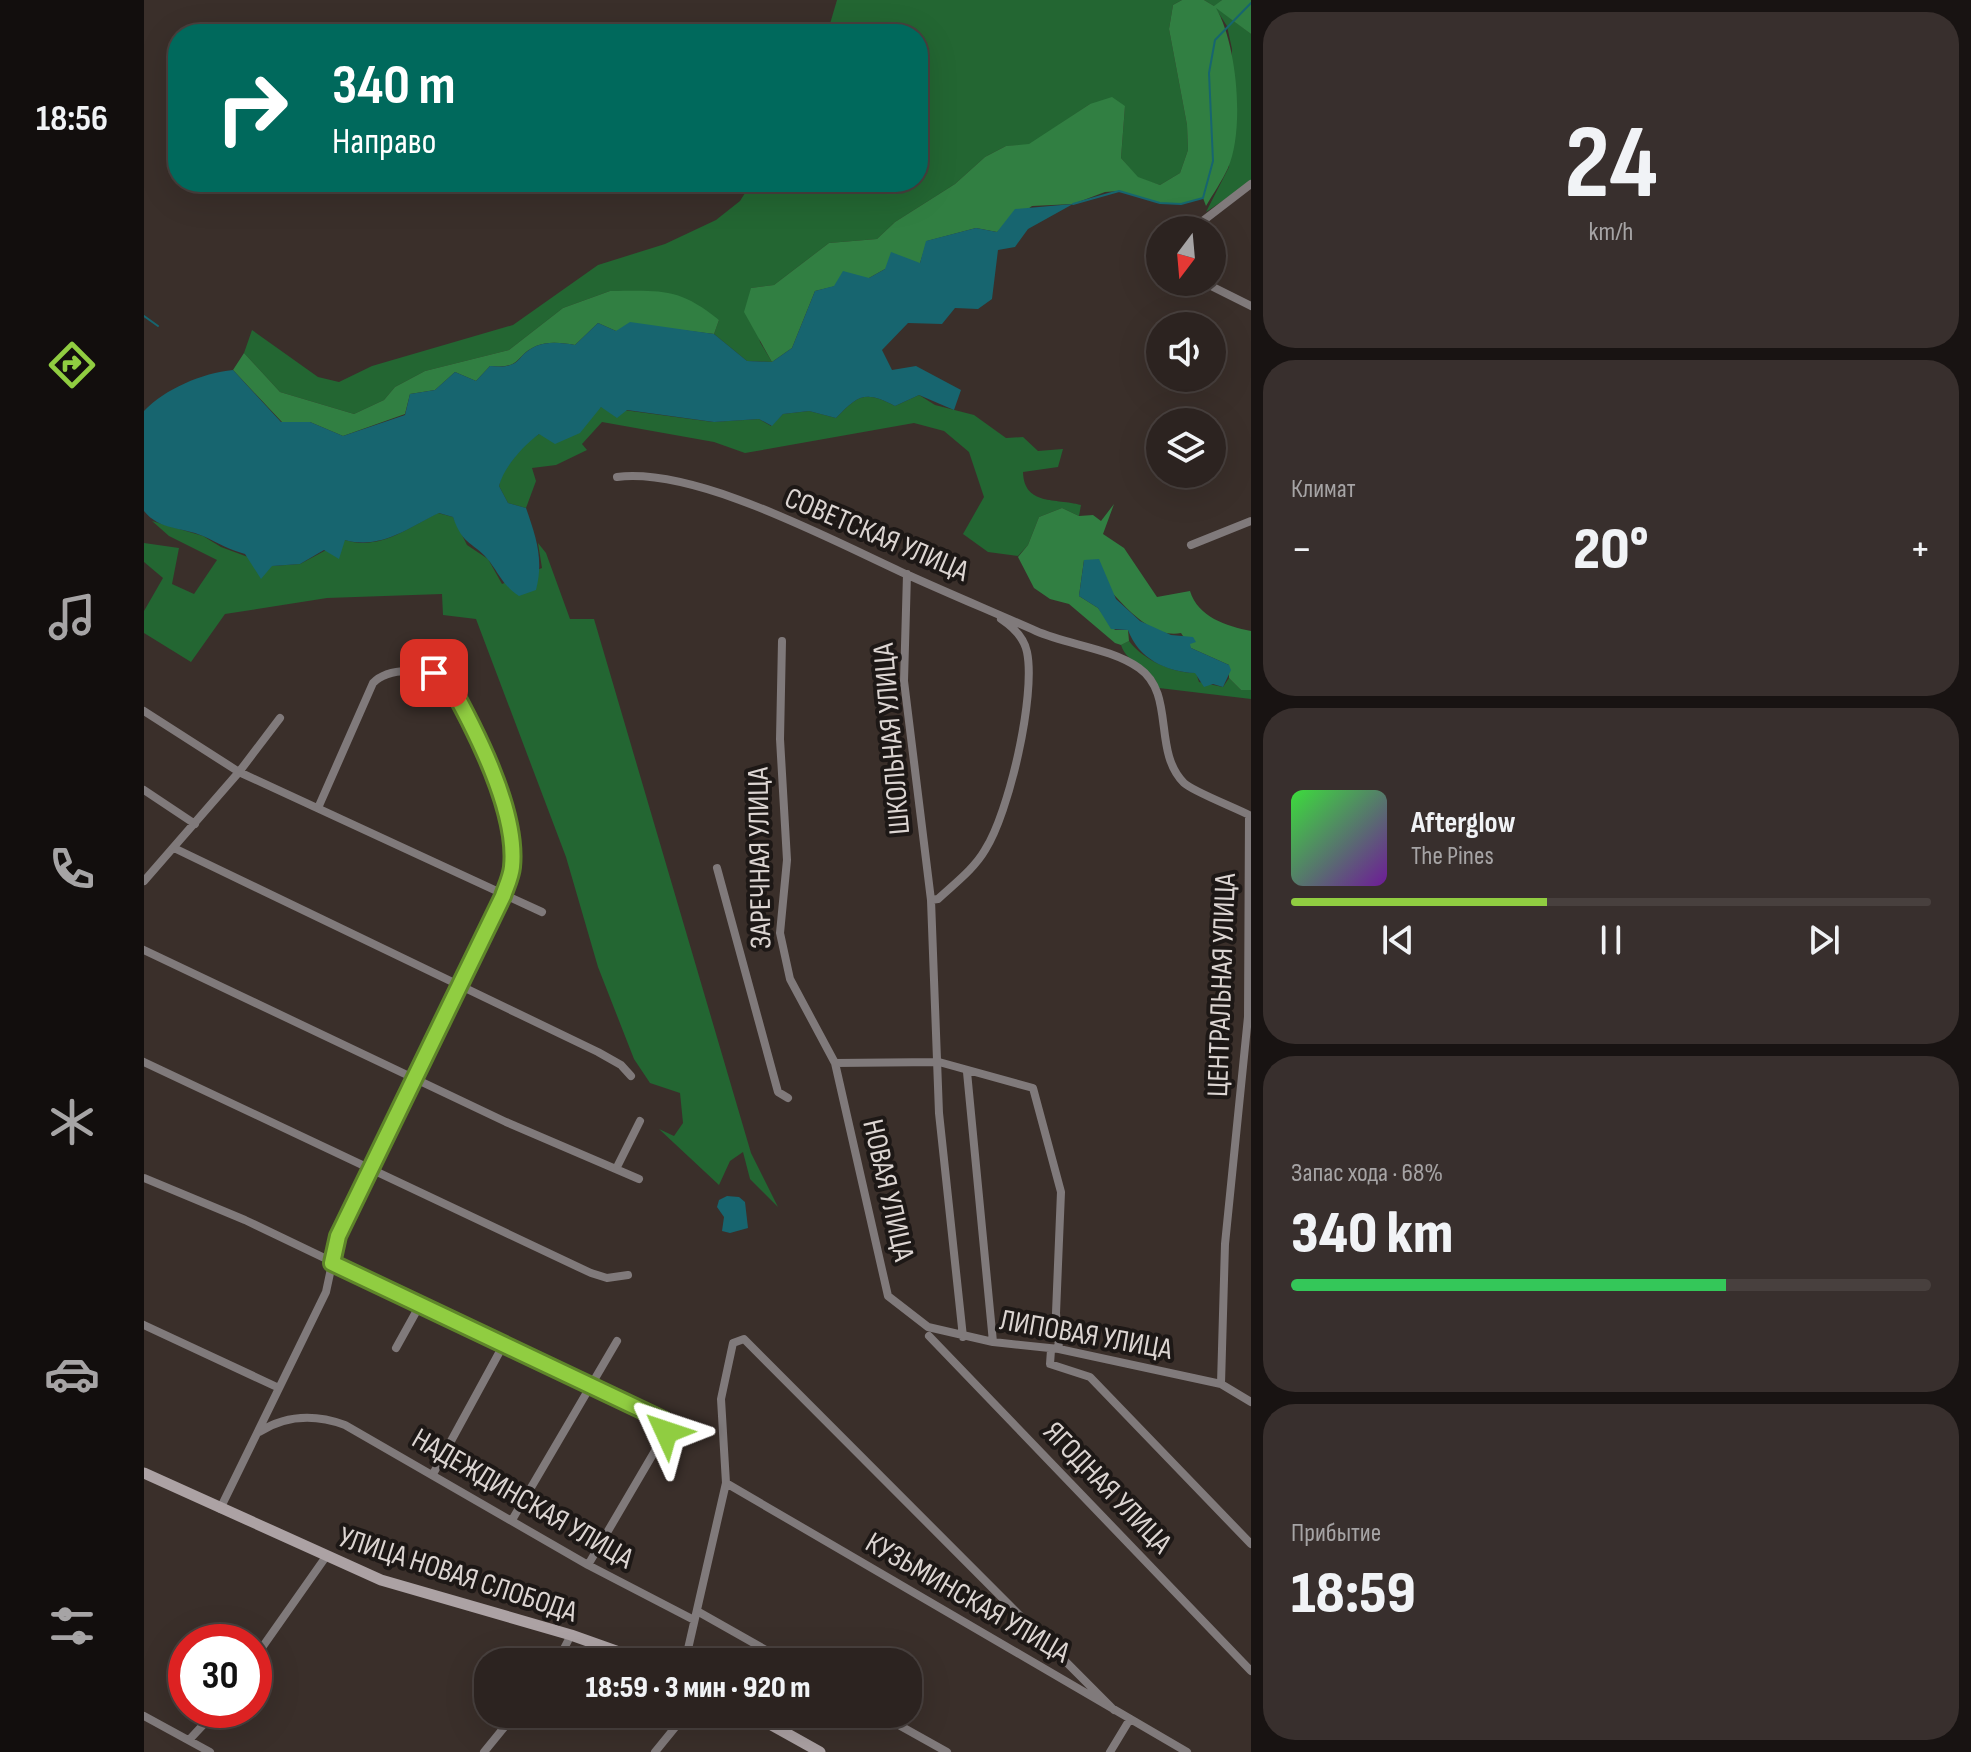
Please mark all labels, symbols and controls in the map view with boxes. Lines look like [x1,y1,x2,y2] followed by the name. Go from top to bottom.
[332,53,456,120] text: 340 m
[200,56,304,160] icon: right
[36,98,108,141] text: 18:56
[1564,102,1658,227] text: 24
[332,121,436,164] text: Направо
[1146,216,1226,296] north arrow
[1146,216,1226,488] map controls
[1589,217,1633,248] text: km/h
[1146,312,1226,392] button: sound
[44,337,100,393] icon: directions
[1146,408,1226,488] button: layers
[1291,474,1355,505] text: Климат
[779,480,974,590] street label: СОВЕТСКАЯ УЛИЦА
[1573,514,1649,586] text: 20°
[1291,523,1313,576] text: −
[1909,523,1931,576] text: +
[44,589,100,645] icon: music
[400,639,468,707] pin
[866,642,918,836] street label: ШКОЛЬНАЯ УЛИЦА
[412,651,456,695] icon: arrive
[740,767,780,949] street label: ЗАРЕЧНАЯ УЛИЦА
[1411,805,1516,841] text: Afterglow
[44,841,100,897] icon: phone
[1411,841,1494,872] text: The Pines
[1200,872,1244,1097] street label: ЦЕНТРАЛЬНАЯ УЛИЦА
[1376,918,1420,962] icon: previous
[1589,918,1633,962] icon: pause
[1802,918,1846,962] icon: next
[44,1094,100,1150] icon: climate
[854,1116,922,1265] street label: НОВАЯ УЛИЦА
[1291,1158,1443,1189] text: Запас хода · 68%
[1291,1198,1453,1270] text: 340 km
[997,1302,1175,1368] street label: ЛИПОВАЯ УЛИЦА
[44,1346,100,1402] icon: car
[624,1390,708,1474] position arrow
[1035,1414,1179,1561] street label: ЯГОДНАЯ УЛИЦА
[405,1421,640,1577] street label: НАДЕЖДИНСКАЯ УЛИЦА
[1291,1518,1381,1549] text: Прибытие
[334,1519,582,1631] street label: УЛИЦА НОВАЯ СЛОБОДА
[859,1525,1076,1671] street label: КУЗЬМИНСКАЯ УЛИЦА
[1291,1558,1416,1630] text: 18:59
[44,1598,100,1654] icon: filters
[168,1624,272,1728] speed limit sign: 30
[586,1670,810,1706] text: 18:59 · 3 мин · 920 m

